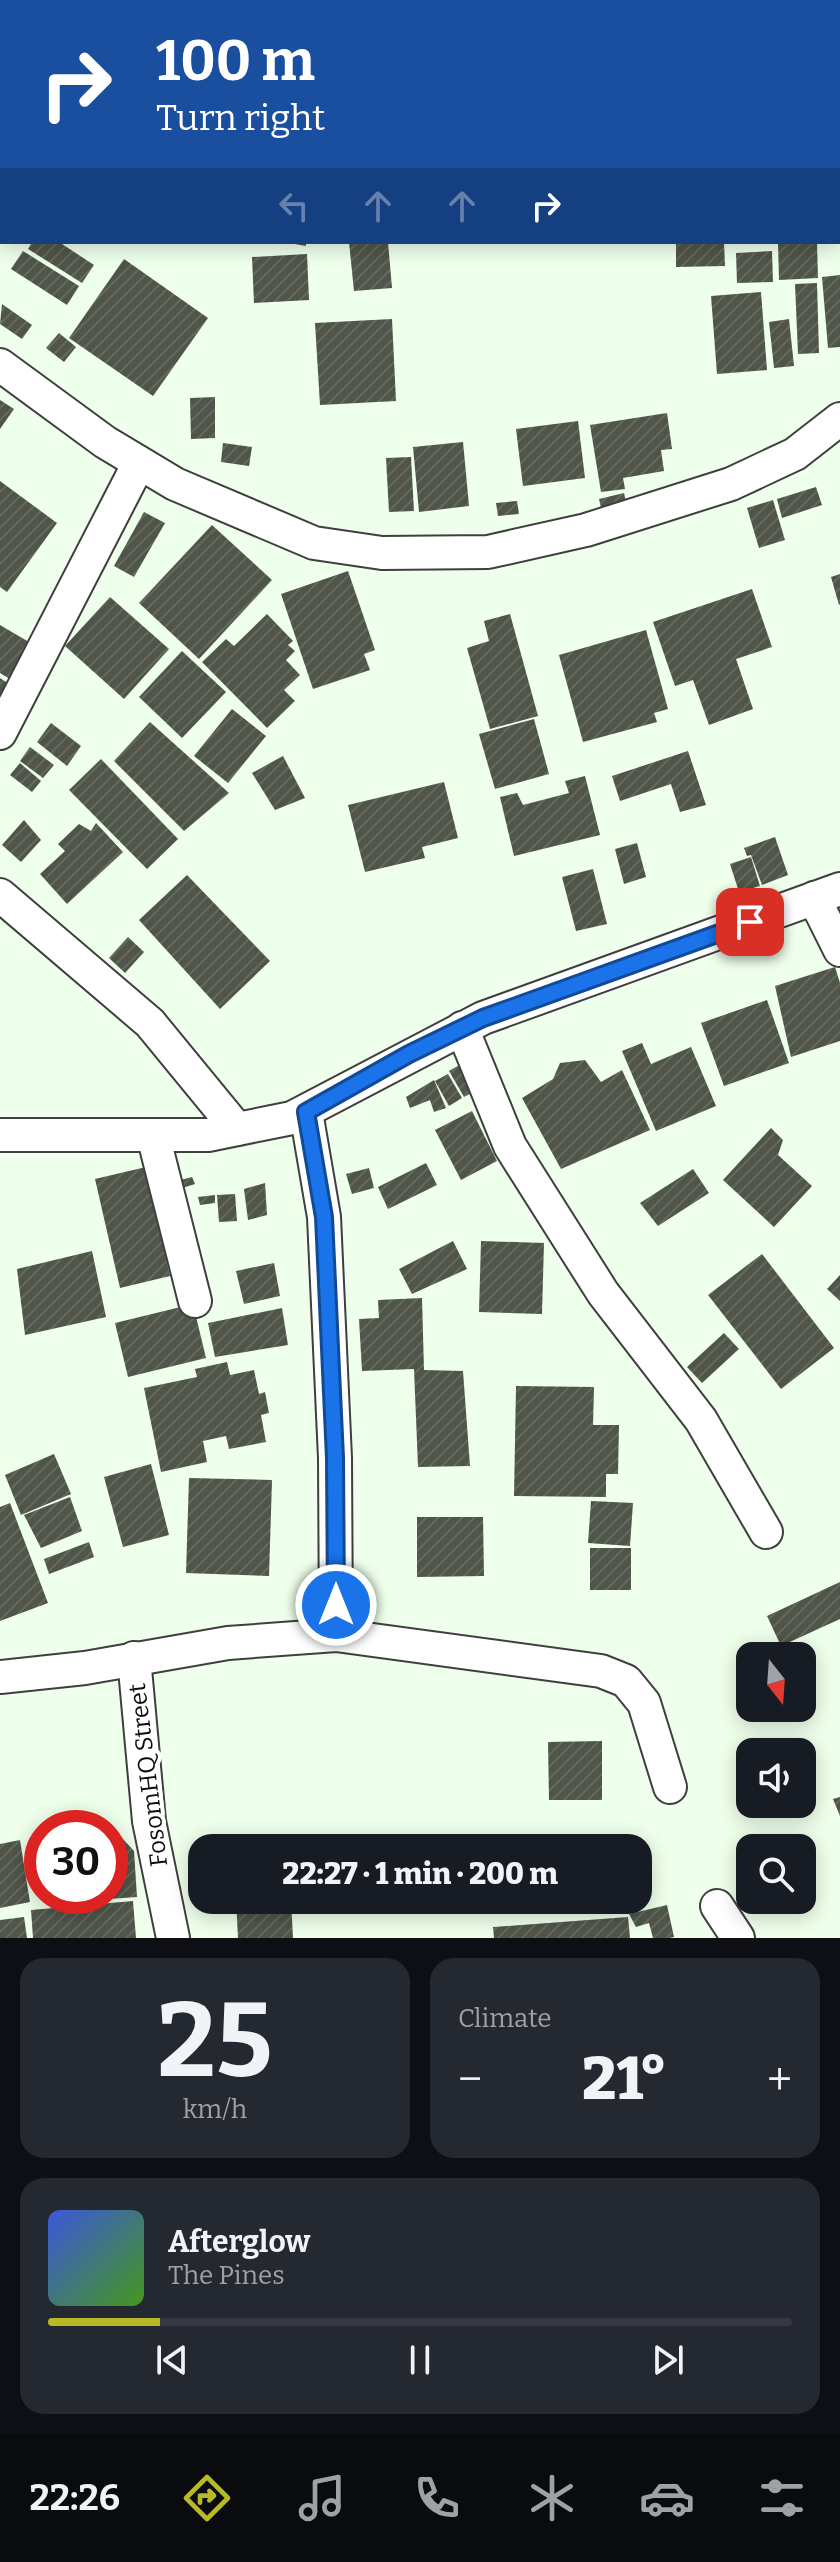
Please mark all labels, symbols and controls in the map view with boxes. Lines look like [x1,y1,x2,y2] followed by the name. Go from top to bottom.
[156,28,315,95] text: 100 m
[24,32,128,136] icon: right
[156,96,325,140] text: Turn right
[272,184,316,228] icon: left
[356,184,400,228] icon: ahead
[440,184,484,228] icon: ahead
[524,184,568,228] icon: right
[716,888,784,956] pin
[728,900,772,944] icon: arrive
[294,1563,378,1647] position arrow
[736,1642,816,1722] north arrow
[736,1642,816,1914] map controls
[123,1682,173,1868] street label: FosomHQ Street
[736,1738,816,1818] button: sound
[24,1810,128,1914] speed limit sign: 30
[736,1834,816,1914] button: search
[282,1856,558,1892] text: 22:27 · 1 min · 200 m
[157,1979,273,2104] text: 25
[458,2003,552,2034] text: Climate
[582,2043,667,2115] text: 21°
[458,2053,482,2106] text: −
[767,2053,792,2106] text: +
[183,2094,247,2125] text: km/h
[168,2224,310,2260] text: Afterglow
[168,2260,285,2291] text: The Pines
[150,2338,194,2382] icon: previous
[398,2338,442,2382] icon: pause
[646,2338,690,2382] icon: next
[179,2470,235,2526] icon: directions
[294,2470,350,2526] icon: music
[409,2470,465,2526] icon: phone
[524,2470,580,2526] icon: climate
[639,2470,695,2526] icon: car
[754,2470,810,2526] icon: filters
[30,2476,120,2520] text: 22:26

